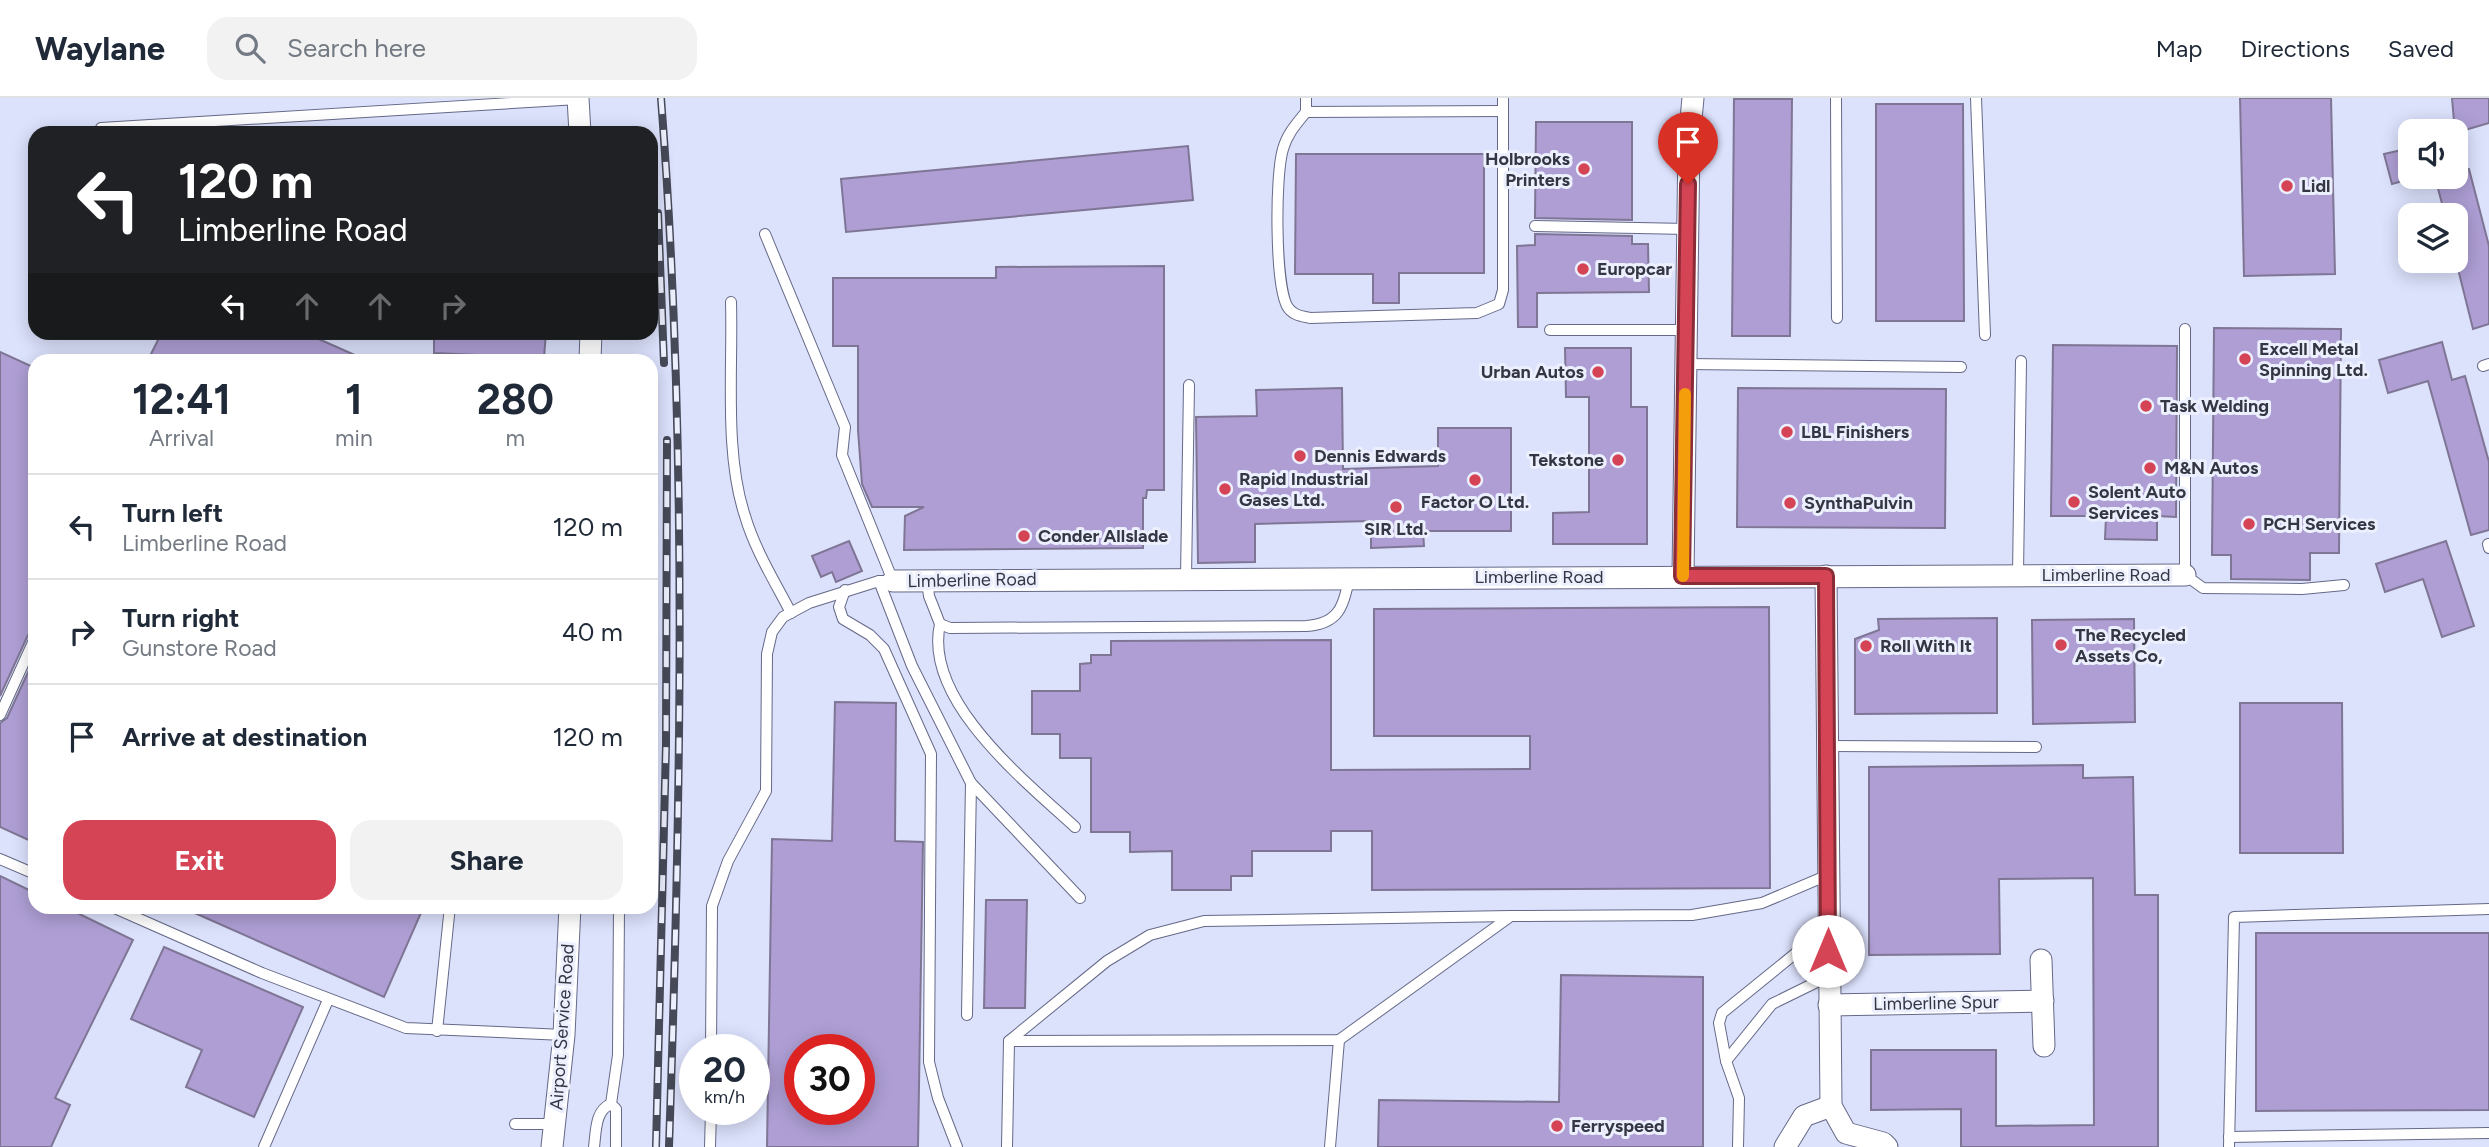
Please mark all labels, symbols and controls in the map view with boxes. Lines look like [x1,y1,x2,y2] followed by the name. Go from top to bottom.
[207,17,697,80] search box
[35,29,165,68] text: Waylane
[231,29,269,67] icon: search
[287,32,426,64] text: Search here
[2156,34,2202,63] text: Map
[2240,34,2350,63] text: Directions
[2388,34,2454,63] text: Saved
[1658,112,1718,184] pin
[2398,119,2468,273] map controls
[2398,119,2468,189] button: sound
[1669,123,1707,161] icon: arrive
[1485,148,1571,191] place label: Holbrooks Printers
[178,151,313,210] text: 120 m
[63,154,154,245] icon: left
[1576,161,1592,177] marker: Holbrooks Printers
[2301,175,2331,197] place label: Lidl
[2279,178,2295,194] marker: Lidl
[2398,203,2468,273] button: layers
[178,211,408,249] text: Limberline Road
[1597,258,1672,280] place label: Europcar
[1575,261,1591,277] marker: Europcar
[215,287,253,325] icon: left
[288,287,326,325] icon: ahead
[361,287,399,325] icon: ahead
[434,287,472,325] icon: right
[2259,338,2368,381] place label: Excell Metal Spinning Ltd.
[2237,351,2253,367] marker: Excell Metal Spinning Ltd.
[1481,361,1585,383] place label: Urban Autos
[1590,364,1606,380] marker: Urban Autos
[132,374,231,425] text: 12:41
[345,374,363,425] text: 1
[477,374,554,425] text: 280
[2160,395,2269,417] place label: Task Welding
[2138,398,2154,414] marker: Task Welding
[1801,421,1910,443] place label: LBL Finishers
[149,424,214,452] text: Arrival
[335,424,373,452] text: min
[506,424,525,452] text: m
[1779,424,1795,440] marker: LBL Finishers
[1314,445,1447,467] place label: Dennis Edwards
[1292,448,1308,464] marker: Dennis Edwards
[1529,449,1604,471] place label: Tekstone
[1610,452,1626,468] marker: Tekstone
[2164,457,2259,479] place label: M&N Autos
[2142,460,2158,476] marker: M&N Autos
[1239,468,1368,511] place label: Rapid Industrial Gases Ltd.
[1467,472,1483,488] marker: Factor O Ltd.
[1217,481,1233,497] marker: Rapid Industrial Gases Ltd.
[2088,481,2186,524] place label: Solent Auto Services
[1421,491,1529,513] place label: Factor O Ltd.
[1804,492,1913,514] place label: SynthaPulvin
[2066,494,2082,510] marker: Solent Auto Services
[1782,495,1798,511] marker: SynthaPulvin
[122,497,223,529] text: Turn left
[1388,499,1404,515] marker: SIR Ltd.
[63,508,101,546] icon: left
[553,511,623,543] text: 120 m
[2263,513,2376,535] place label: PCH Services
[2241,516,2257,532] marker: PCH Services
[1364,518,1428,540] place label: SIR Ltd.
[1038,525,1168,547] place label: Conder Allslade
[1016,528,1032,544] marker: Conder Allslade
[122,529,287,557] text: Limberline Road
[2041,564,2171,586] street label: Limberline Road
[1474,566,1604,588] street label: Limberline Road
[907,568,1037,592] street label: Limberline Road
[122,602,239,634] text: Turn right
[63,613,101,651] icon: right
[562,616,623,648] text: 40 m
[2075,624,2186,667] place label: The Recycled Assets Co,
[122,634,277,662] text: Gunstore Road
[1880,635,1972,657] place label: Roll With It
[2053,637,2069,653] marker: The Recycled Assets Co,
[1858,638,1874,654] marker: Roll With It
[63,718,101,756] icon: arrive
[122,721,367,753] text: Arrive at destination
[553,721,623,753] text: 120 m
[63,820,336,900] button: Exit
[350,820,623,900] button: Share
[1791,914,1865,988] position arrow
[545,943,579,1111] street label: Airport Service Road
[1873,991,1999,1015] street label: Limberline Spur
[784,1034,875,1125] speed limit sign: 30
[703,1049,746,1091] text: 20
[704,1086,745,1108] text: km/h
[1571,1115,1665,1137] place label: Ferryspeed
[1549,1118,1565,1134] marker: Ferryspeed

